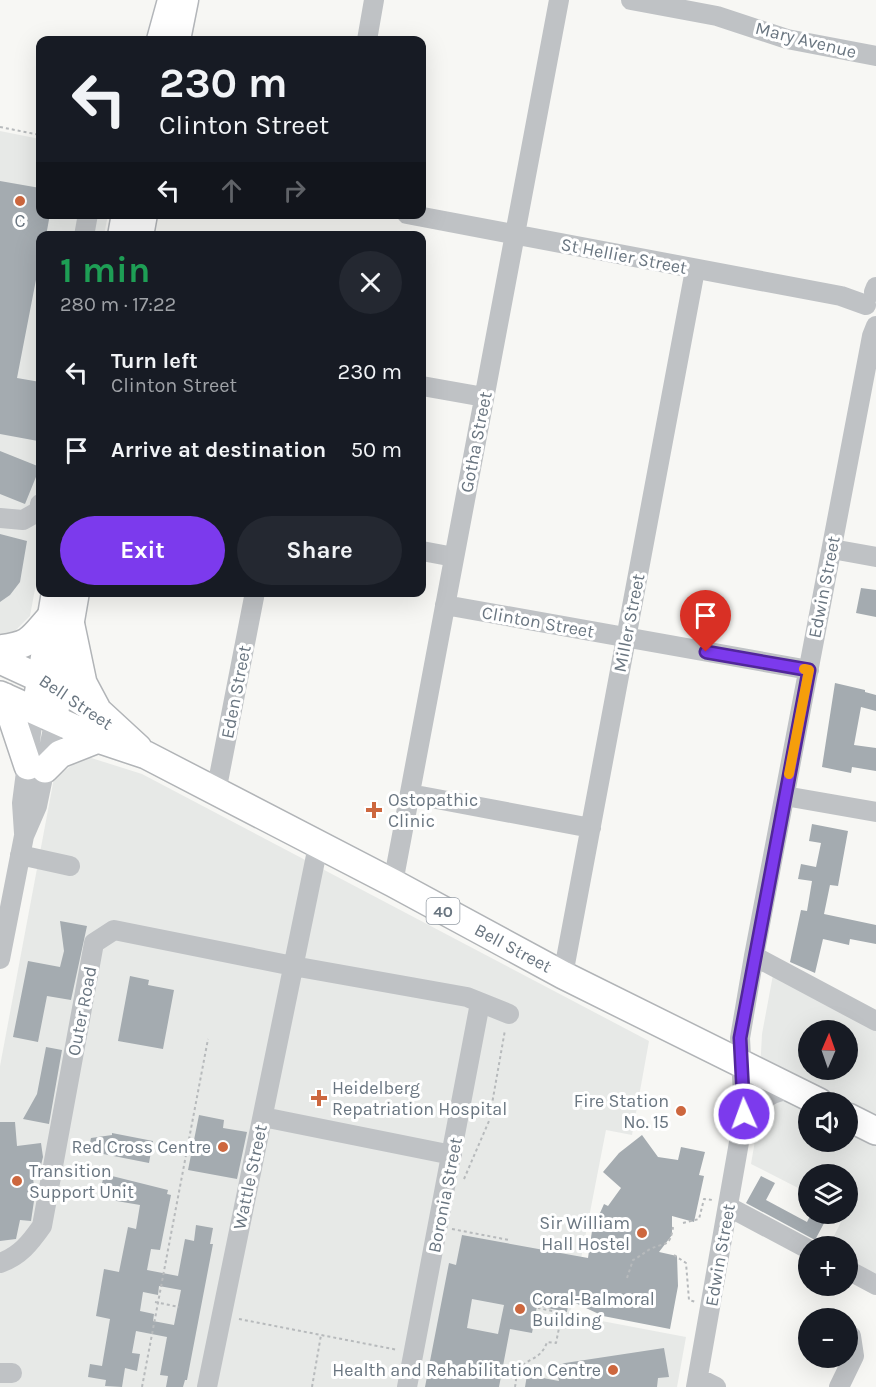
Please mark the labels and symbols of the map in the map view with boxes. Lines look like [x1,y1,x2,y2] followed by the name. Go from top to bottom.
[753,17,859,63] street label: Mary Avenue
[13,194,27,208] marker: C
[14,210,26,232] place label: C
[559,233,689,279] street label: St Hellier Street
[455,389,497,494] street label: Gotha Street
[803,534,845,640] street label: Edwin Street
[609,572,649,674] street label: Miller Street
[680,590,731,652] pin
[480,601,596,643] street label: Clinton Street
[216,643,256,741] street label: Eden Street
[35,669,117,735] street label: Bell Street
[388,789,478,832] place label: Ostopathic Clinic
[365,801,383,819] marker: Ostopathic Clinic
[426,898,460,924] road number: 40
[471,919,556,978] street label: Bell Street
[63,964,101,1058] street label: Outer Road
[798,1020,858,1080] north arrow
[332,1077,507,1120] place label: Heidelberg Repatriation Hospital
[712,1082,776,1146] position arrow
[310,1089,328,1107] marker: Heidelberg Repatriation Hospital
[574,1090,669,1133] place label: Fire Station No. 15
[674,1104,688,1118] marker: Fire Station No. 15
[228,1122,272,1232] street label: Wattle Street
[423,1135,467,1255] street label: Boronia Street
[72,1136,211,1158] place label: Red Cross Centre
[216,1140,230,1154] marker: Red Cross Centre
[29,1160,134,1203] place label: Transition Support Unit
[10,1174,24,1188] marker: Transition Support Unit
[700,1202,740,1308] street label: Edwin Street
[539,1212,630,1255] place label: Sir William Hall Hostel
[635,1226,649,1240] marker: Sir William Hall Hostel
[532,1288,655,1331] place label: Coral-Balmoral Building
[513,1302,527,1316] marker: Coral-Balmoral Building
[332,1359,601,1381] place label: Health and Rehabilitation Centre
[606,1363,620,1377] marker: Health and Rehabilitation Centre

